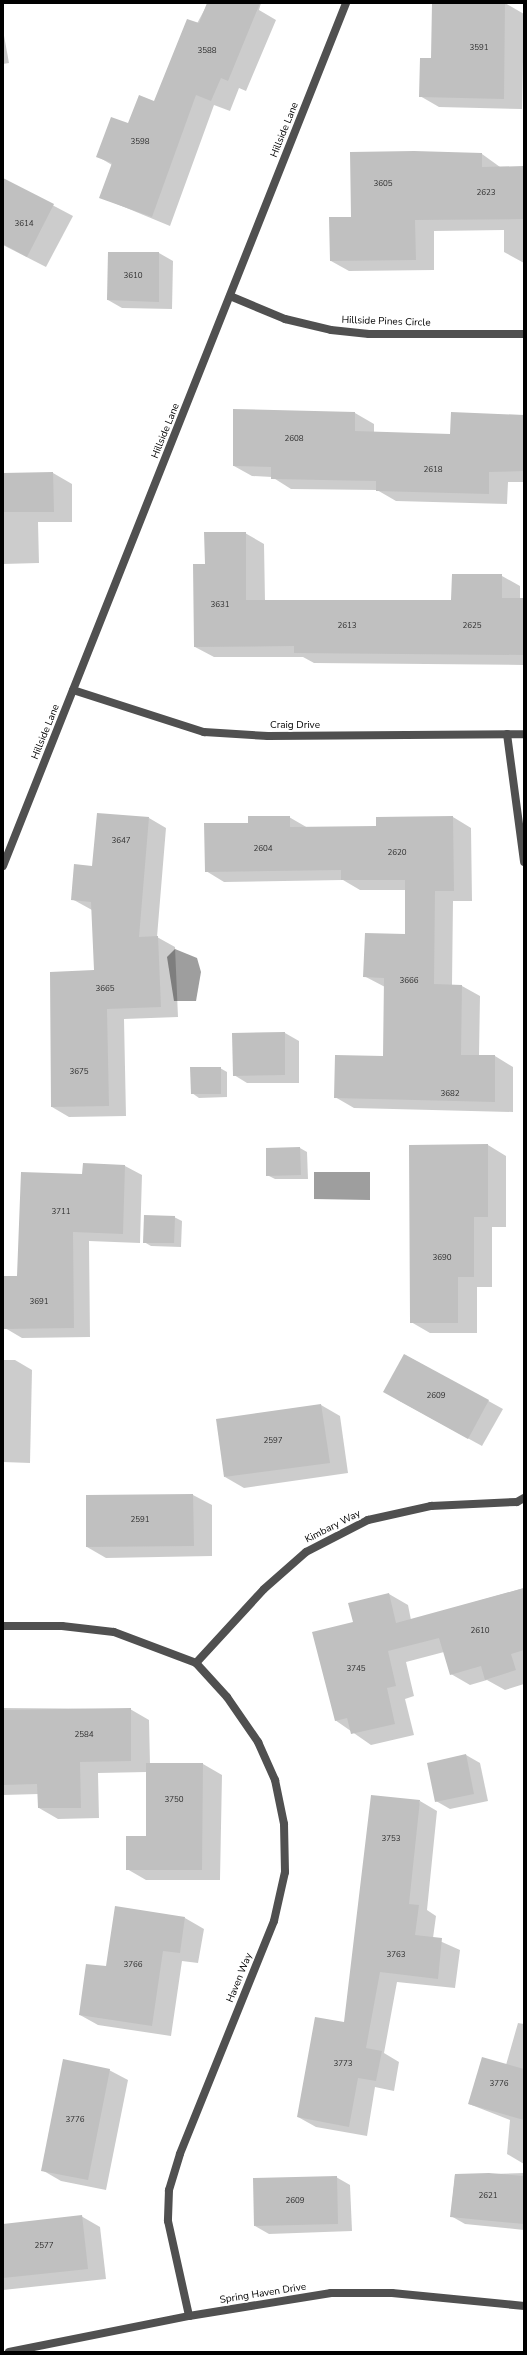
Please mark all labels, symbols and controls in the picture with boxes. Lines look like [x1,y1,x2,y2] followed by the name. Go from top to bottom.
[469,43,489,53] house number: 3591
[197,46,217,56] house number: 3588
[269,101,301,159] street label: Hillside Lane
[130,137,150,147] house number: 3598
[373,179,393,189] house number: 3605
[476,188,496,198] house number: 2623
[14,219,34,229] house number: 3614
[123,271,143,281] house number: 3610
[341,314,431,330] street label: Hillside Pines Circle
[150,402,182,460] street label: Hillside Lane
[284,434,304,444] house number: 2608
[423,465,443,475] house number: 2618
[210,600,230,610] house number: 3631
[337,621,357,631] house number: 2613
[462,621,482,631] house number: 2625
[30,703,62,761] street label: Hillside Lane
[270,720,320,732] street label: Craig Drive
[111,836,131,846] house number: 3647
[253,844,273,854] house number: 2604
[387,848,407,858] house number: 2620
[399,976,419,986] house number: 3666
[95,984,115,994] house number: 3665
[69,1067,89,1077] house number: 3675
[440,1089,460,1099] house number: 3682
[51,1207,71,1217] house number: 3711
[432,1253,452,1263] house number: 3690
[29,1297,49,1307] house number: 3691
[426,1391,446,1401] house number: 2609
[263,1436,283,1446] house number: 2597
[303,1508,363,1546] street label: Kimbary Way
[130,1515,150,1525] house number: 2591
[470,1626,490,1636] house number: 2610
[346,1664,366,1674] house number: 3745
[74,1730,94,1740] house number: 2584
[164,1795,184,1805] house number: 3750
[381,1834,401,1844] house number: 3753
[386,1950,406,1960] house number: 3763
[225,1951,255,2005] street label: Haven Way
[123,1960,143,1970] house number: 3766
[333,2059,353,2069] house number: 3773
[489,2079,509,2089] house number: 3776
[65,2115,85,2125] house number: 3776
[478,2191,498,2201] house number: 2621
[285,2196,305,2206] house number: 2609
[34,2241,54,2251] house number: 2577
[219,2281,307,2307] street label: Spring Haven Drive

